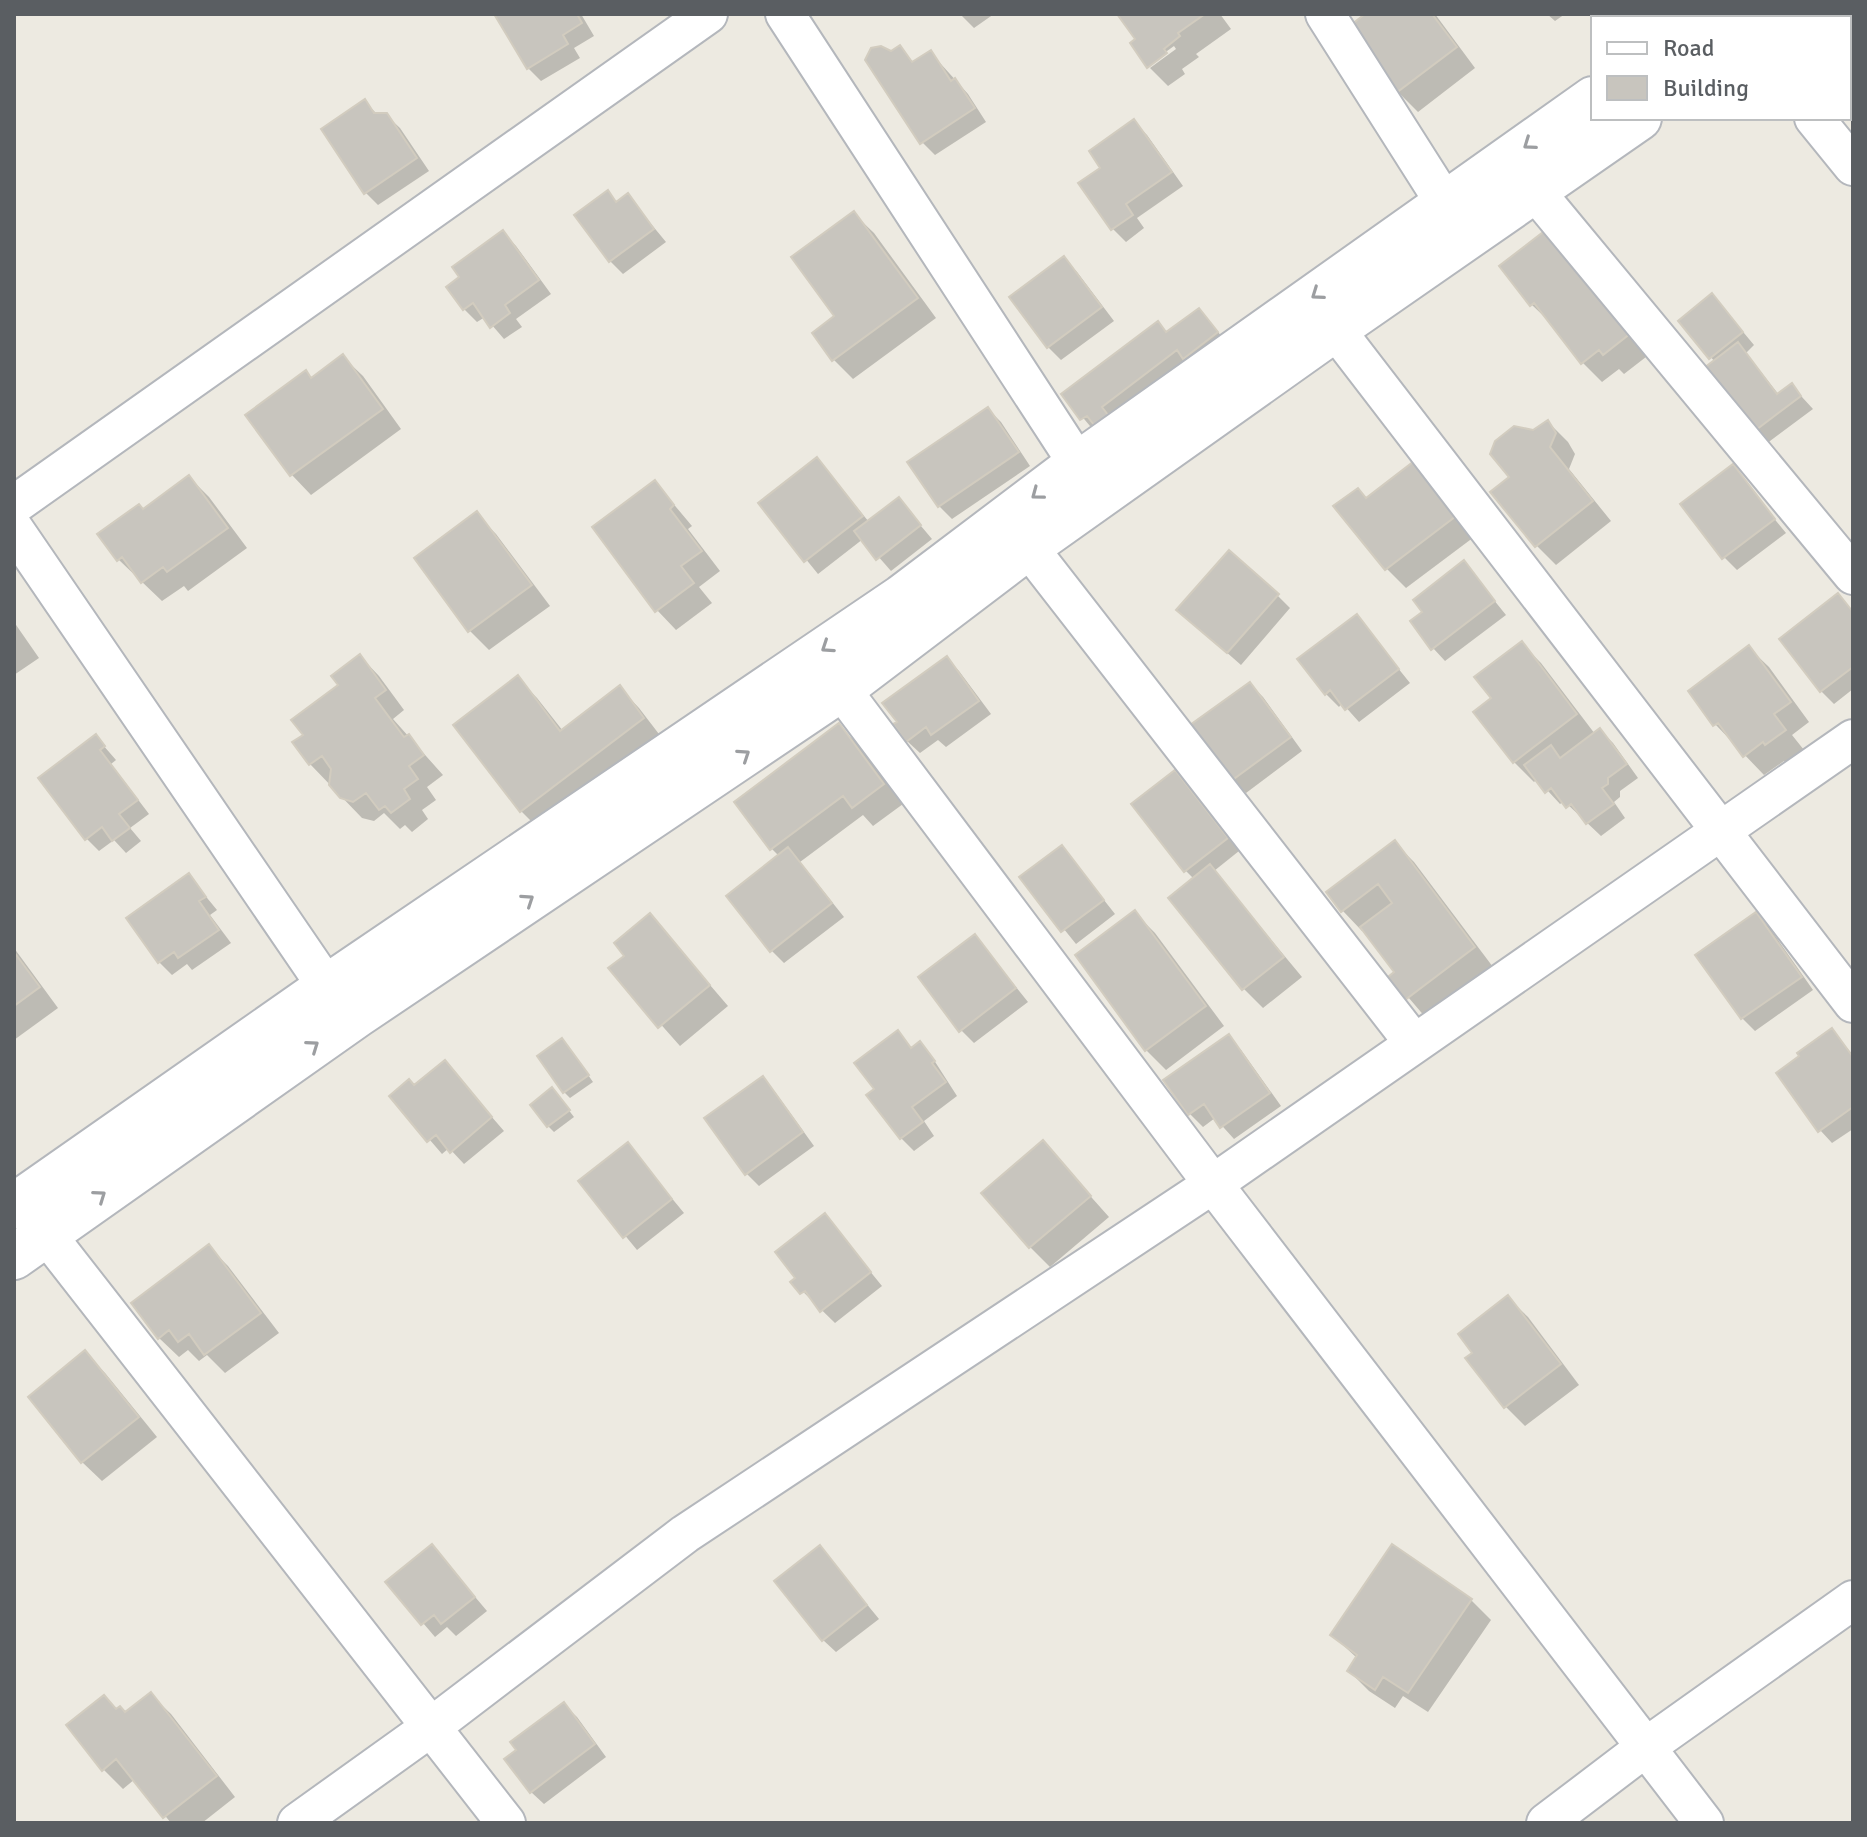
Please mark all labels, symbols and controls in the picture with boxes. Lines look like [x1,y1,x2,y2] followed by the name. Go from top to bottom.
[1591,16,1851,120] legend
[1663,33,1714,63] text: Road
[1663,73,1749,103] text: Building
[1524,134,1538,149] one-way arrow
[1311,284,1326,299] one-way arrow
[1032,485,1046,499] one-way arrow
[822,637,836,652] one-way arrow
[735,750,749,765] one-way arrow
[519,895,533,910] one-way arrow
[304,1041,318,1056] one-way arrow
[92,1191,106,1206] one-way arrow

